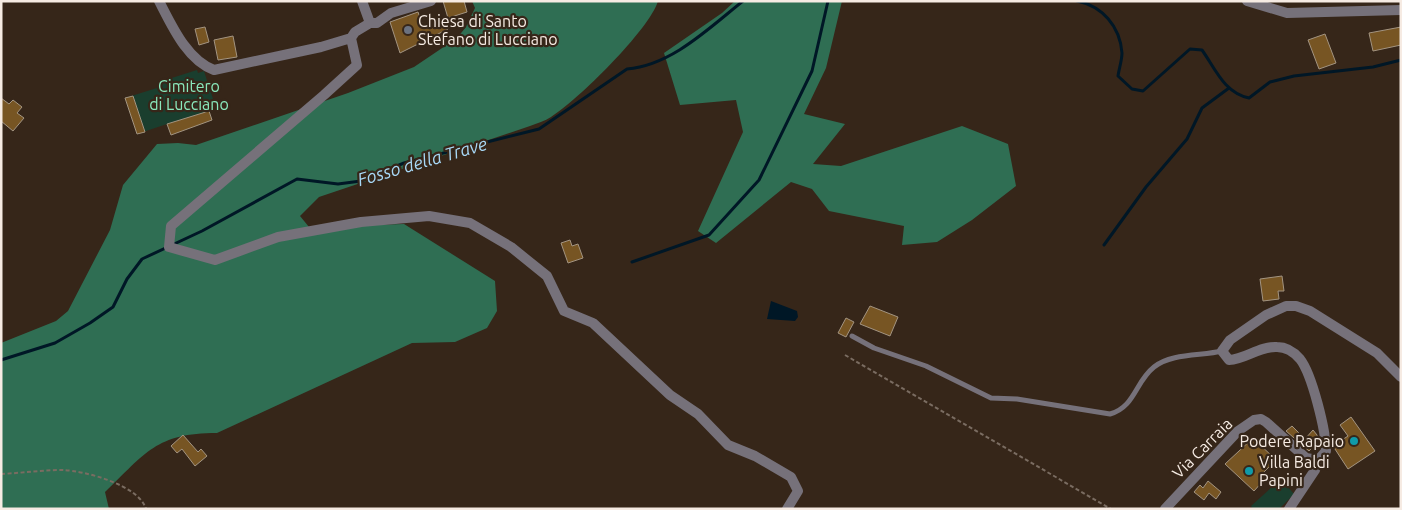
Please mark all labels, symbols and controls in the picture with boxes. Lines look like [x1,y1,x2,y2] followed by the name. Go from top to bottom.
[418,12,558,48] place label: Chiesa di Santo Stefano di Lucciano
[402,24,414,36] marker: Chiesa di Santo Stefano di Lucciano
[149,77,229,113] park label: Cimitero di Lucciano
[355,133,489,189] water label: Fosso della Trave
[1168,414,1236,482] street label: Via Carraia
[1240,432,1344,450] place label: Podere Rapaio
[1348,435,1360,447] marker: Podere Rapaio
[1259,453,1330,489] place label: Villa Baldi Papini
[1243,465,1255,477] marker: Villa Baldi Papini

